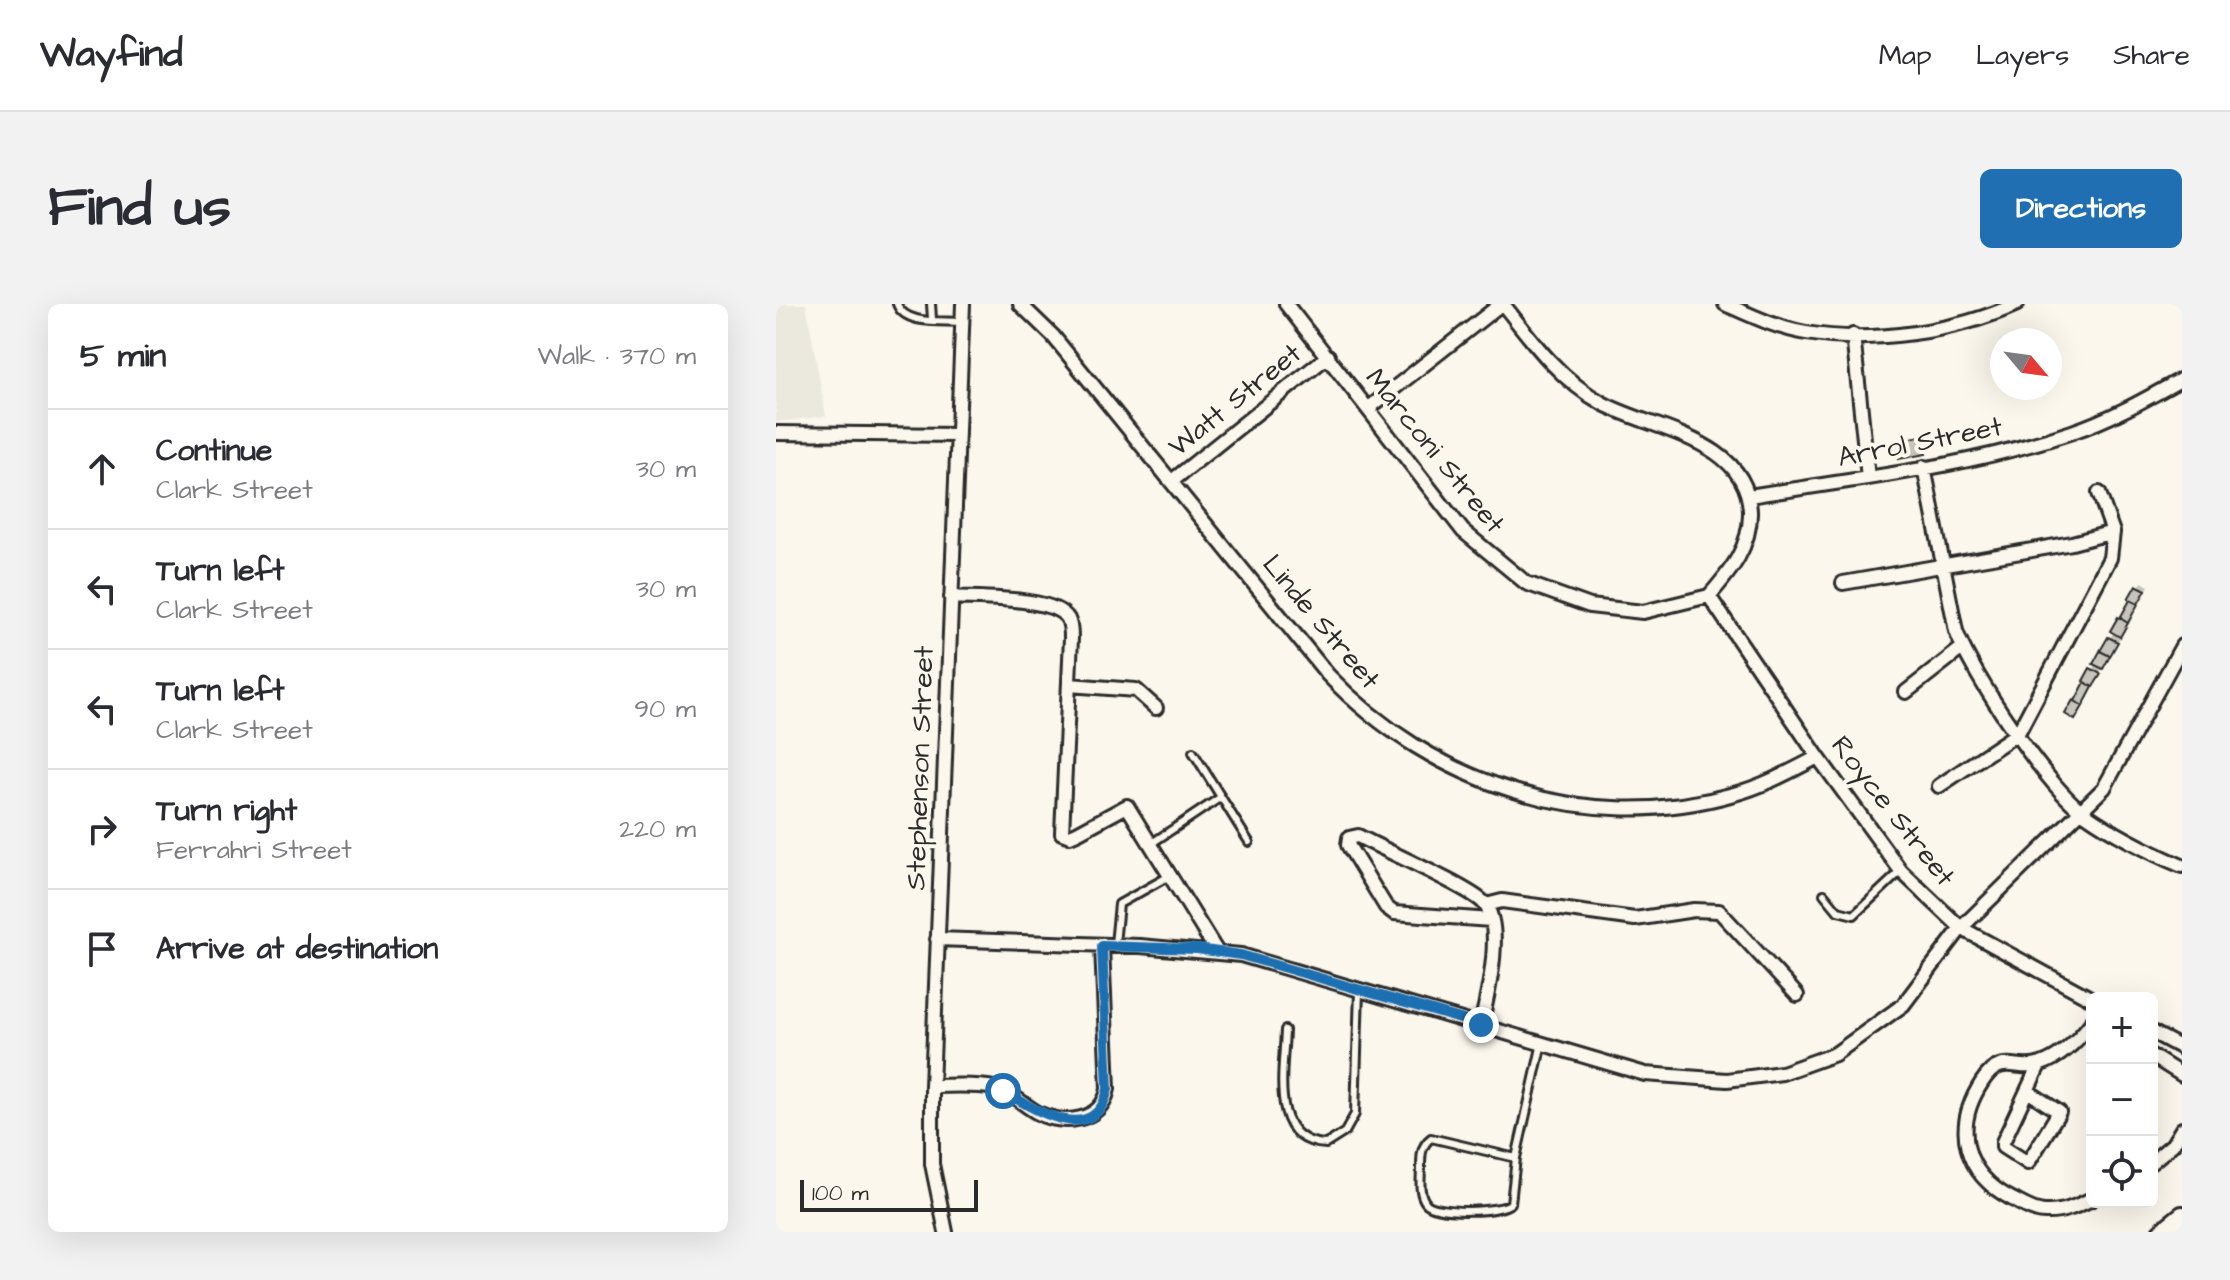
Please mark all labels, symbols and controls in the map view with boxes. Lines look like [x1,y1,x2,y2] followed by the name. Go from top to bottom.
[40,29,183,81] text: Wayfind
[1879,36,1932,75] text: Map
[1976,36,2069,75] text: Layers
[2113,36,2190,75] text: Share
[48,169,231,247] text: Find us
[1980,169,2182,248] button: Directions
[1990,328,2062,400] north arrow
[80,332,166,380] text: 5 min
[1160,334,1310,466] street label: Watt Street
[538,338,696,374] text: Walk · 370 m
[1356,360,1514,542] street label: Marconi Street
[1835,407,2006,477] street label: Arrol Street
[156,430,272,472] text: Continue
[80,447,124,491] icon: ahead
[636,451,696,487] text: 30 m
[156,472,313,508] text: Clark Street
[1253,546,1389,698] street label: Linde Street
[156,550,284,592] text: Turn left
[80,567,124,611] icon: left
[636,571,696,607] text: 30 m
[156,592,313,628] text: Clark Street
[896,644,944,891] street label: Stephenson Street
[156,670,284,712] text: Turn left
[80,687,124,731] icon: left
[634,691,696,727] text: 90 m
[156,712,313,748] text: Clark Street
[1820,727,1965,896] street label: Royce Street
[156,790,297,832] text: Turn right
[80,807,124,851] icon: right
[619,811,696,847] text: 220 m
[156,832,352,868] text: Ferrahri Street
[80,927,124,971] icon: arrive
[156,928,438,970] text: Arrive at destination
[2086,992,2158,1208] map controls
[2086,992,2158,1064] button: +
[1463,1007,1499,1043] route end
[2086,1064,2158,1136] button: −
[985,1073,1021,1109] route start
[2086,1136,2158,1208] button: locate
[800,1176,978,1212] scale bar
[812,1178,869,1209] text: 100 m

